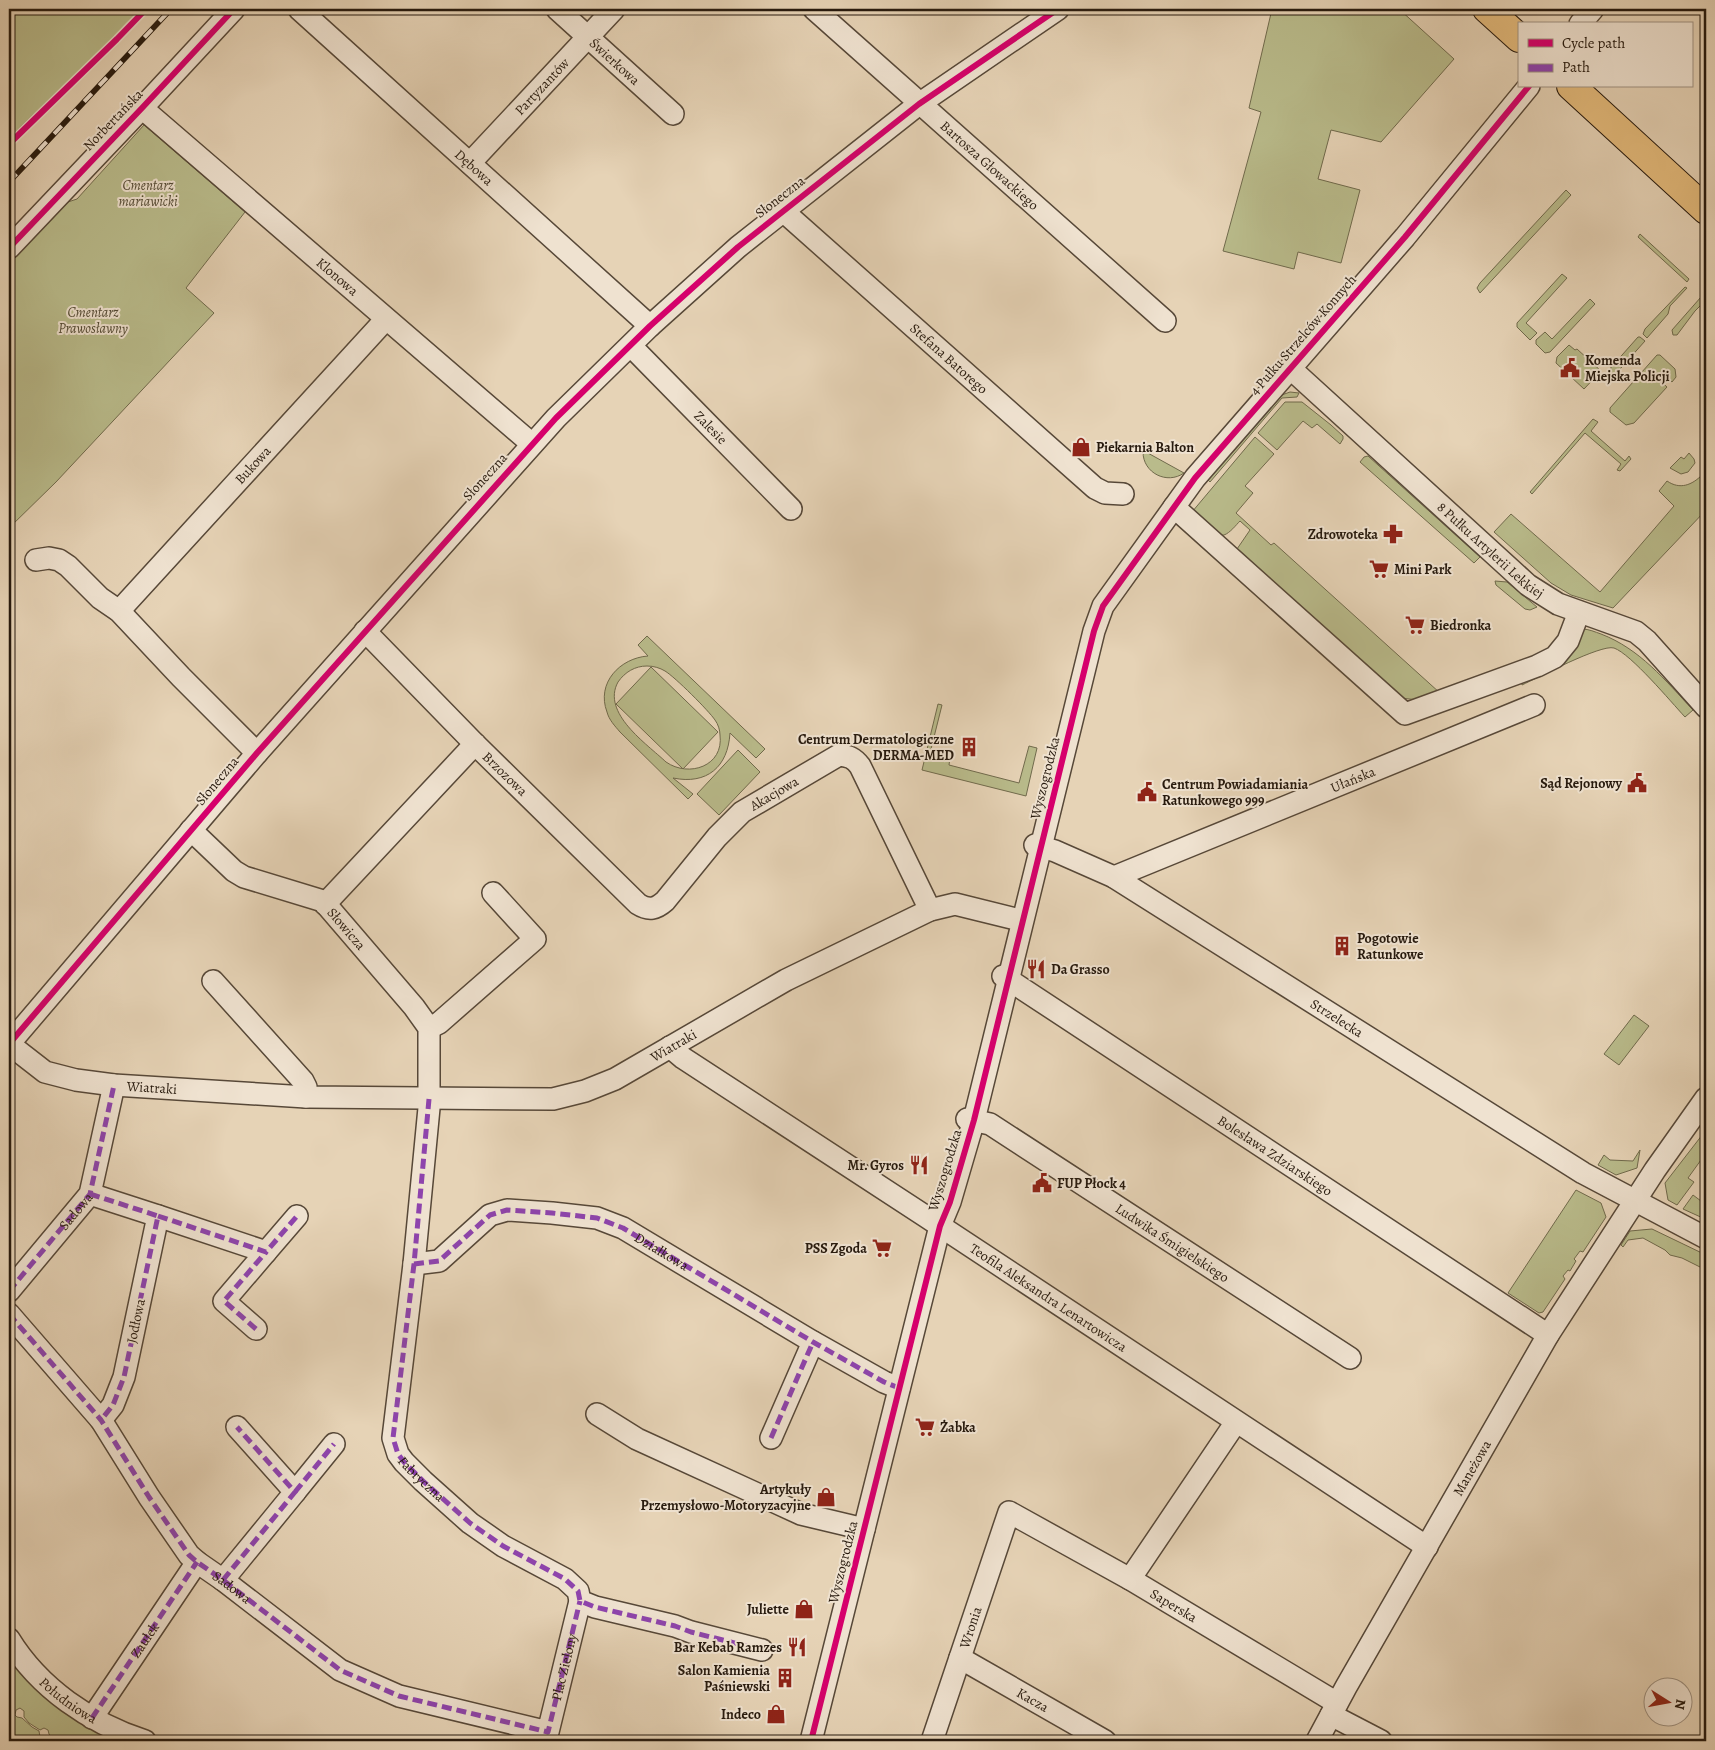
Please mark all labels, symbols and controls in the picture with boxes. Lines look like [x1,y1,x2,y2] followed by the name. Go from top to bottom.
[1518,22,1692,88] legend
[585,33,645,90] street label: Świerkowa
[1562,33,1625,53] text: Cycle path
[510,53,573,119] street label: Partyzantów
[1562,57,1590,77] text: Path
[79,85,147,155] street label: Norbertańska
[936,116,1043,214] street label: Bartosza Głowackiego
[451,145,498,190] street label: Dębowa
[751,171,809,223] street label: Słoneczna
[118,176,178,211] park label: Cmentarz mariawicki
[312,253,363,300] street label: Klonowa
[1245,270,1361,399] street label: 4 Pułku Strzelców Konnych
[58,303,128,338] park label: Cmentarz Prawosławny
[906,319,992,398] street label: Stefana Batorego
[1585,351,1670,386] place label: Komenda Miejska Policji
[1559,357,1581,379] public building icon: Komenda Miejska Policji
[690,406,732,448] street label: Zalesie
[1070,436,1092,458] shop icon: Piekarnia Balton
[1096,438,1194,457] place label: Piekarnia Balton
[230,441,275,488] street label: Bukowa
[458,449,512,505] street label: Słoneczna
[1433,497,1548,602] street label: 8 Pułku Artylerii Lekkiej
[1382,523,1404,545] pharmacy icon: Zdrowoteka
[1308,525,1378,544] place label: Zdrowoteka
[1368,558,1390,580] supermarket icon: Mini Park
[1394,560,1452,579] place label: Mini Park
[1404,614,1426,636] supermarket icon: Biedronka
[1430,616,1492,635] place label: Biedronka
[798,730,955,765] place label: Centrum Dermatologiczne DERMA-MED
[1025,734,1065,822] street label: Wyszogrodzka
[958,736,980,758] building icon: Centrum Dermatologiczne DERMA-MED
[478,747,532,801] street label: Brzozowa
[191,752,243,810] street label: Słoneczna
[1328,761,1378,797] street label: Ułańska
[745,771,802,815] street label: Akacjowa
[1626,772,1648,794] public building icon: Sąd Rejonowy
[1540,774,1622,793] place label: Sąd Rejonowy
[1162,775,1309,810] place label: Centrum Powiadamiania Ratunkowego 999
[1136,781,1158,803] public building icon: Centrum Powiadamiania Ratunkowego 999
[323,903,371,954] street label: Słowicza
[1357,929,1424,964] place label: Pogotowie Ratunkowe
[1331,935,1353,957] building icon: Pogotowie Ratunkowe
[1025,958,1047,980] restaurant icon: Da Grasso
[1051,960,1110,979] place label: Da Grasso
[1307,994,1367,1042] street label: Strzelecka
[646,1024,700,1067] street label: Wiatraki
[125,1076,178,1098] street label: Wiatraki
[1214,1111,1336,1200] street label: Bolesława Zdziarskiego
[923,1126,967,1214] street label: Wyszogrodzka
[908,1154,930,1176] restaurant icon: Mr. Gyros
[848,1156,904,1175] place label: Mr. Gyros
[1031,1172,1053,1194] public building icon: FUP Płock 4
[1057,1174,1126,1193] place label: FUP Płock 4
[54,1188,97,1234] street label: Sadowa
[1112,1198,1233,1287] street label: Ludwika Śmigielskiego
[631,1228,693,1275] street label: Działkowa
[871,1237,893,1259] supermarket icon: PSS Zgoda
[805,1239,867,1258] place label: PSS Zgoda
[966,1239,1131,1356] street label: Teofila Aleksandra Lenartowicza
[122,1296,150,1345] street label: Jodłowa
[914,1416,936,1438] supermarket icon: Żabka
[940,1418,976,1437] place label: Żabka
[1448,1436,1496,1499] street label: Maneżowa
[393,1452,449,1506] street label: Fabryczna
[640,1480,812,1515] place label: Artykuły Przemysłowo-Motoryzacyjne
[815,1486,837,1508] shop icon: Artykuły Przemysłowo-Motoryzacyjne
[823,1518,863,1606] street label: Wyszogrodzka
[209,1566,256,1608] street label: Sadowa
[1147,1584,1201,1627] street label: Saperska
[793,1598,815,1620] shop icon: Juliette
[747,1600,790,1619] place label: Juliette
[954,1603,986,1652] street label: Wronia
[126,1618,163,1662] street label: Zaułek
[546,1631,581,1703] street label: Plac Zielony
[786,1636,808,1658] restaurant icon: Bar Kebab Ramzes
[674,1638,782,1657] place label: Bar Kebab Ramzes
[678,1661,770,1696] place label: Salon Kamienia Paśniewski
[774,1667,796,1689] building icon: Salon Kamienia Paśniewski
[35,1673,101,1728] street label: Południowa
[1642,1678,1692,1728] north arrow
[1013,1683,1053,1717] street label: Kacza
[1670,1698,1691,1711] text: N
[765,1703,787,1725] shop icon: Indeco
[721,1705,761,1724] place label: Indeco

